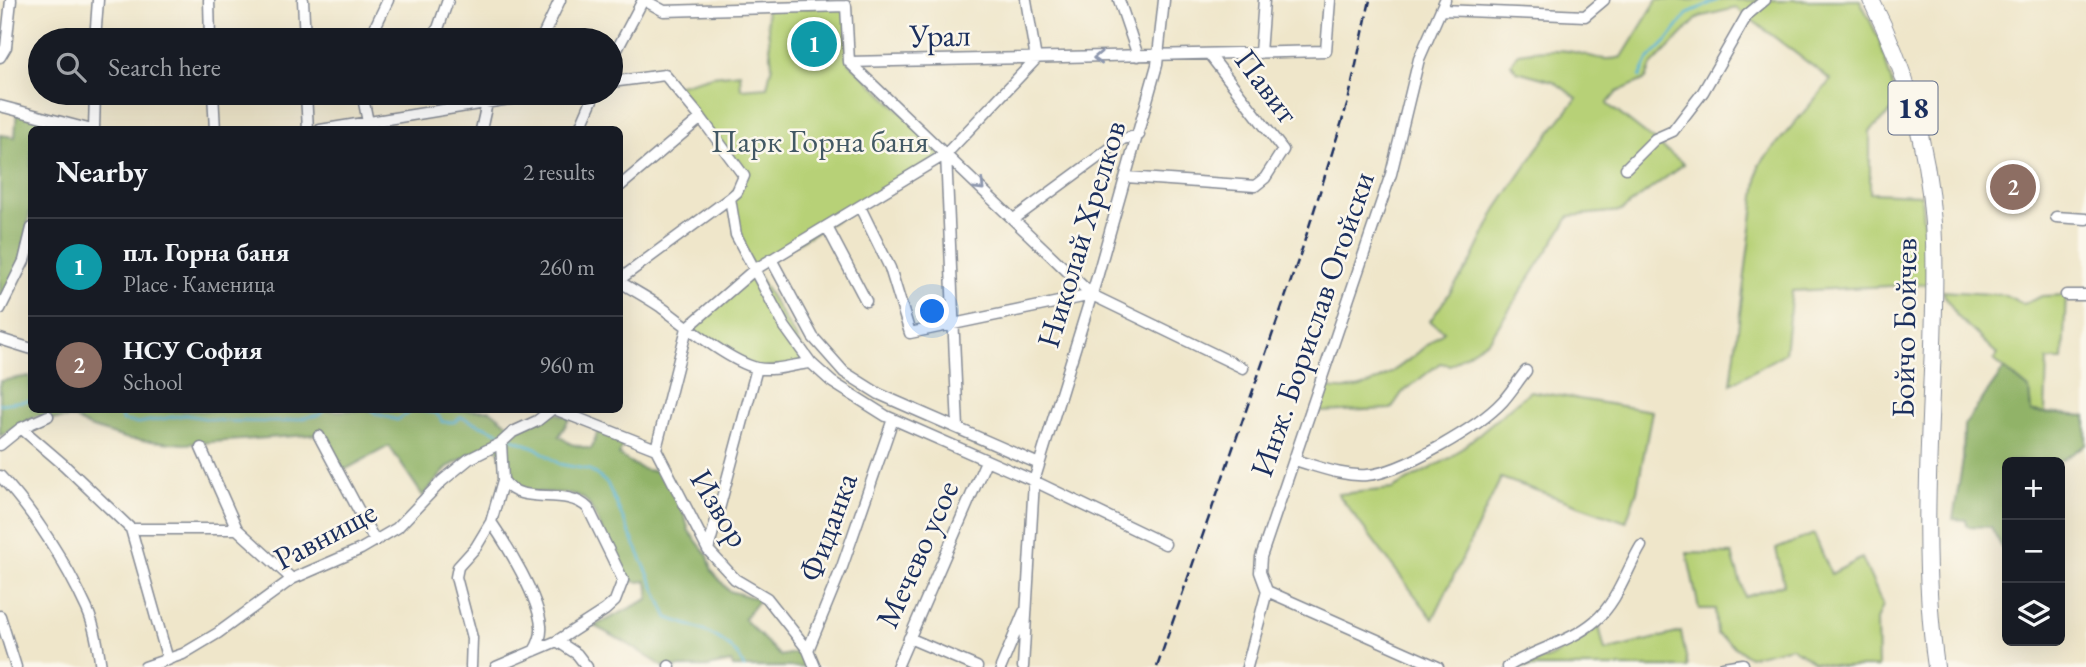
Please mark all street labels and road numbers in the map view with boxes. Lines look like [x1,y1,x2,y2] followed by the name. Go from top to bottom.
[908,13,971,57] street label: Урал
[1225,40,1309,132] street label: Павит
[1888,82,1938,134] road number: 18
[1027,115,1135,353] street label: Николай Хрелков
[1240,166,1384,482] street label: Инж. Борислав Огойски
[1881,238,1927,418] street label: Бойчо Бойчев
[680,461,760,555] street label: Извор
[789,467,867,587] street label: Фиданка
[866,474,968,634] street label: Мечево усое
[266,490,384,580] street label: Равнище

